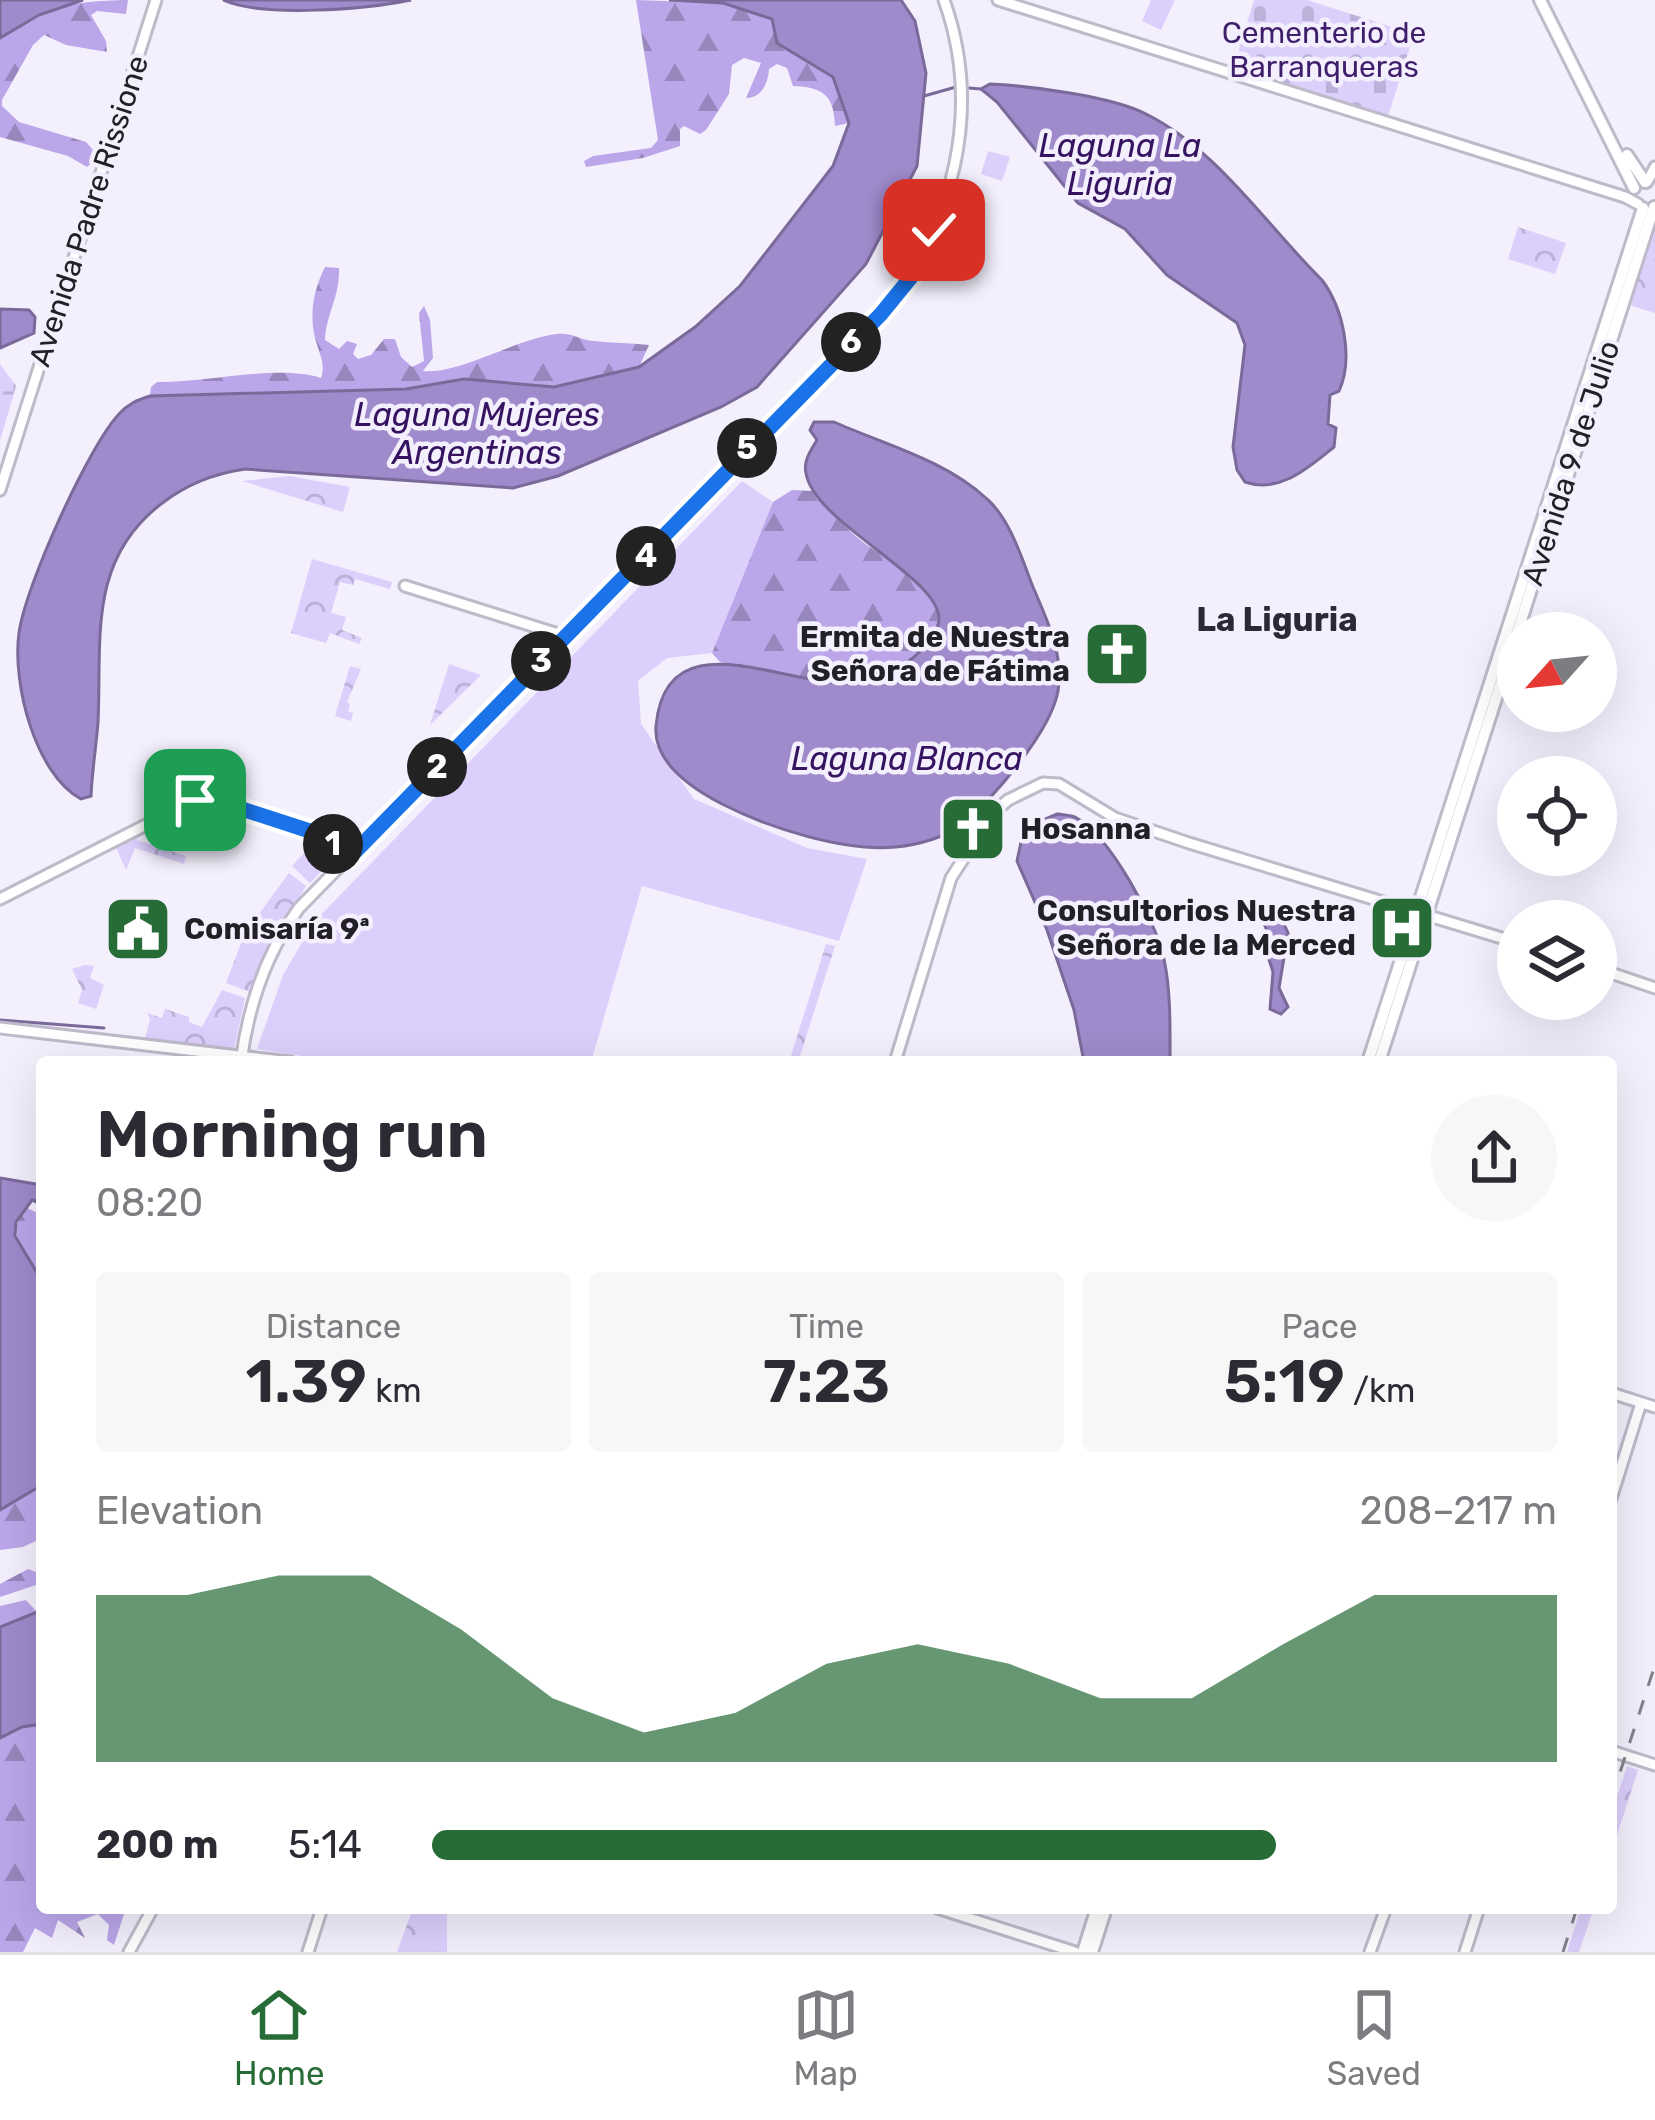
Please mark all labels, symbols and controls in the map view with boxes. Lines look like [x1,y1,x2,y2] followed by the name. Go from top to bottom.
[1222,15,1426,85] park label: Cementerio de Barranqueras
[22,51,156,371] street label: Avenida Padre Rissione
[1039,126,1201,203] water label: Laguna La Liguria
[883,179,985,281] pin
[901,197,967,263] icon: check
[821,312,881,372] pin: 6
[840,322,862,361] text: 6
[1514,336,1628,590] street label: Avenida 9 de Julio
[354,395,600,472] water label: Laguna Mujeres Argentinas
[717,418,777,478] pin: 5
[736,428,758,467] text: 5
[616,526,676,586] pin: 4
[635,536,657,575] text: 4
[1196,600,1358,639] district label: La Liguria
[1497,612,1617,732] north arrow
[1497,612,1617,1020] map controls
[800,619,1070,689] place label: Ermita de Nuestra Señora de Fátima
[1082,619,1152,689] church icon: Ermita de Nuestra Señora de Fátima
[511,631,571,691] pin: 3
[530,641,552,680] text: 3
[407,737,467,797] pin: 2
[791,739,1023,778] water label: Laguna Blanca
[426,747,448,786] text: 2
[144,749,246,851] pin
[1497,756,1617,876] button: locate
[162,767,228,833] icon: arrive
[938,794,1008,864] church icon: Hosanna
[1020,811,1151,847] place label: Hosanna
[303,814,363,874] pin: 1
[325,824,341,863] text: 1
[1037,893,1356,963] place label: Consultorios Nuestra Señora de la Merced
[1367,893,1437,963] hospital icon: Consultorios Nuestra Señora de la Merced
[103,894,173,964] public building icon: Comisaría 9ª
[1497,900,1617,1020] button: layers
[184,911,370,947] place label: Comisaría 9ª
[96,1095,488,1174] text: Morning run
[1431,1095,1557,1221] button: share
[96,1180,203,1226] text: 08:20
[266,1307,401,1346] text: Distance
[789,1307,864,1346] text: Time
[1282,1307,1357,1346] text: Pace
[245,1346,367,1417] text: 1.39
[763,1346,890,1417] text: 7:23
[1224,1346,1345,1417] text: 5:19
[367,1371,422,1410] text: km
[1345,1371,1415,1410] text: /km
[96,1488,263,1534] text: Elevation
[1360,1488,1557,1534] text: 208–217 m
[96,1822,218,1868] text: 200 m
[288,1822,362,1868] text: 5:14
[234,1982,324,2093] tab: Home
[793,1982,859,2093] tab: Map
[1327,1982,1421,2093] tab: Saved

